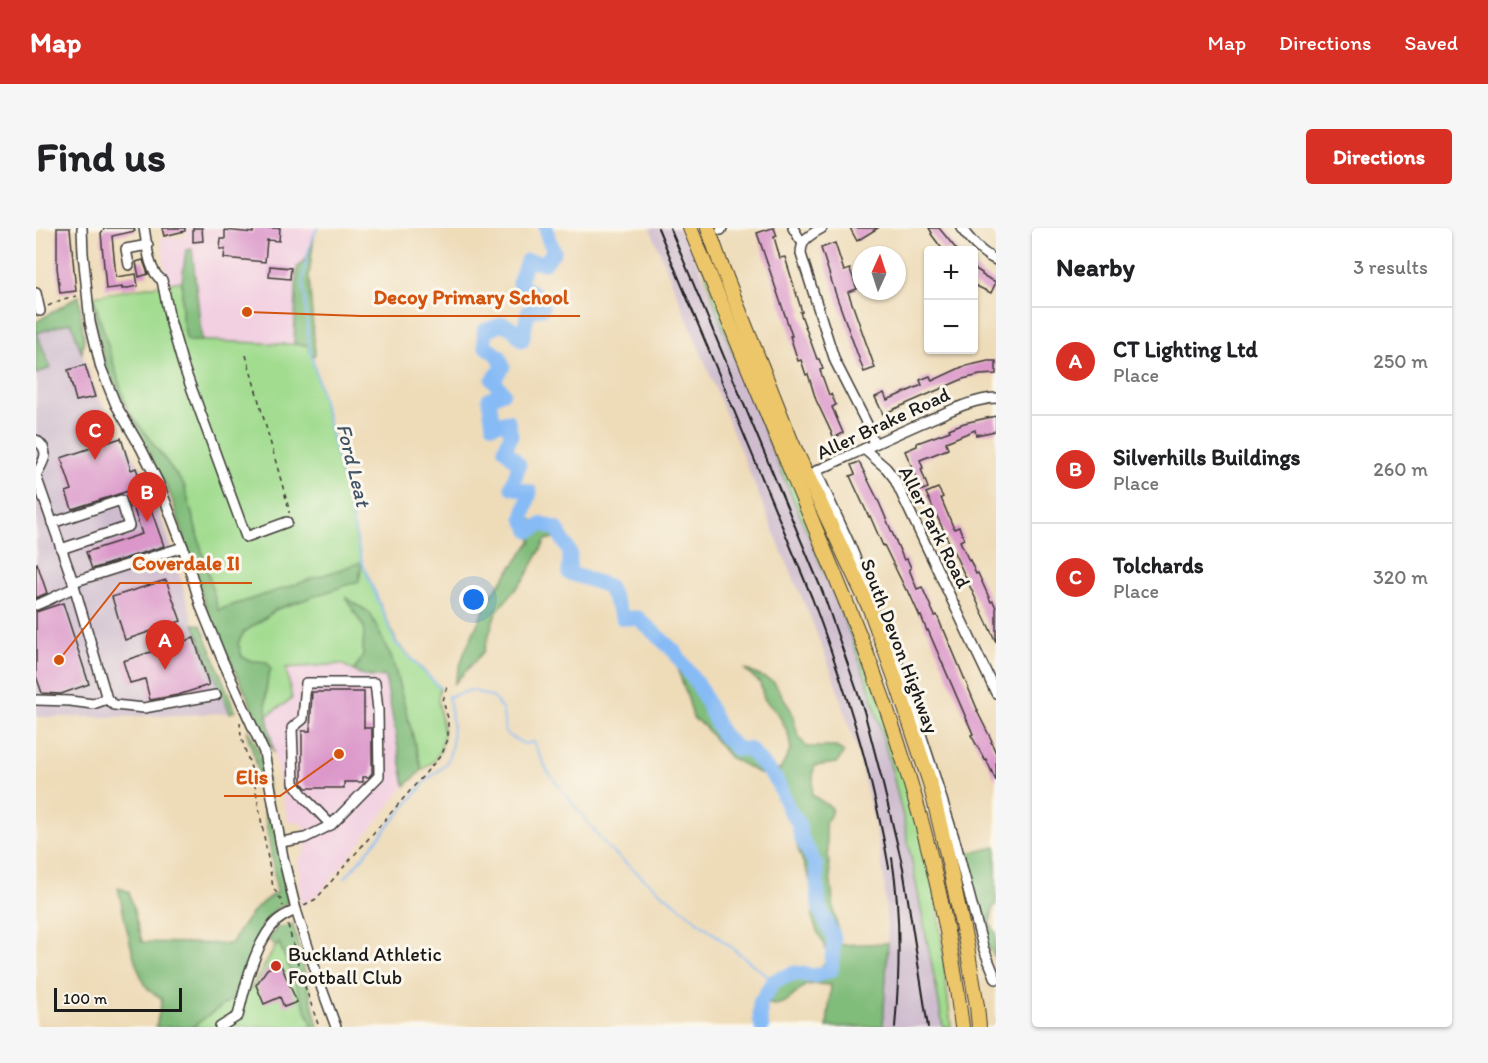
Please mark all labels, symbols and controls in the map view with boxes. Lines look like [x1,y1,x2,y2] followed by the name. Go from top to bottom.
[30,25,81,59] text: Map
[1208,30,1246,55] text: Map
[1279,30,1371,55] text: Directions
[1404,30,1458,55] text: Saved
[1306,129,1452,184] button: Directions
[36,131,166,182] text: Find us
[852,246,906,300] north arrow
[924,246,978,354] map controls
[924,246,978,300] button: +
[1056,251,1135,283] text: Nearby
[1353,255,1428,279] text: 3 results
[361,277,580,316] callout: Decoy Primary School
[373,284,570,310] text: Decoy Primary School
[924,300,978,354] button: −
[1113,336,1258,363] text: CT Lighting Ltd
[1069,349,1082,373] text: A
[1373,349,1428,373] text: 250 m
[1113,363,1159,387] text: Place
[812,382,954,464] street label: Aller Brake Road
[76,410,114,460] pin: C
[332,421,377,511] water label: Ford Leat
[1113,444,1301,471] text: Silverhills Buildings
[1069,457,1082,481] text: B
[1373,457,1428,481] text: 260 m
[894,462,976,592] street label: Aller Park Road
[1113,471,1159,495] text: Place
[128,472,166,522] pin: B
[120,544,252,583] callout: Coverdale II
[132,550,240,575] text: Coverdale II
[1113,552,1204,579] text: Tolchards
[856,555,945,737] street label: South Devon Highway
[1069,565,1082,589] text: C
[1373,565,1428,589] text: 320 m
[1113,579,1159,603] text: Place
[459,585,488,614] your location
[146,620,184,670] pin: A
[224,757,280,796] callout: Elis
[236,764,268,789] text: Elis
[288,942,442,989] place label: Buckland Athletic Football Club
[269,959,283,973] marker: Buckland Athletic Football Club
[54,985,182,1012] scale bar
[63,989,107,1008] text: 100 m

